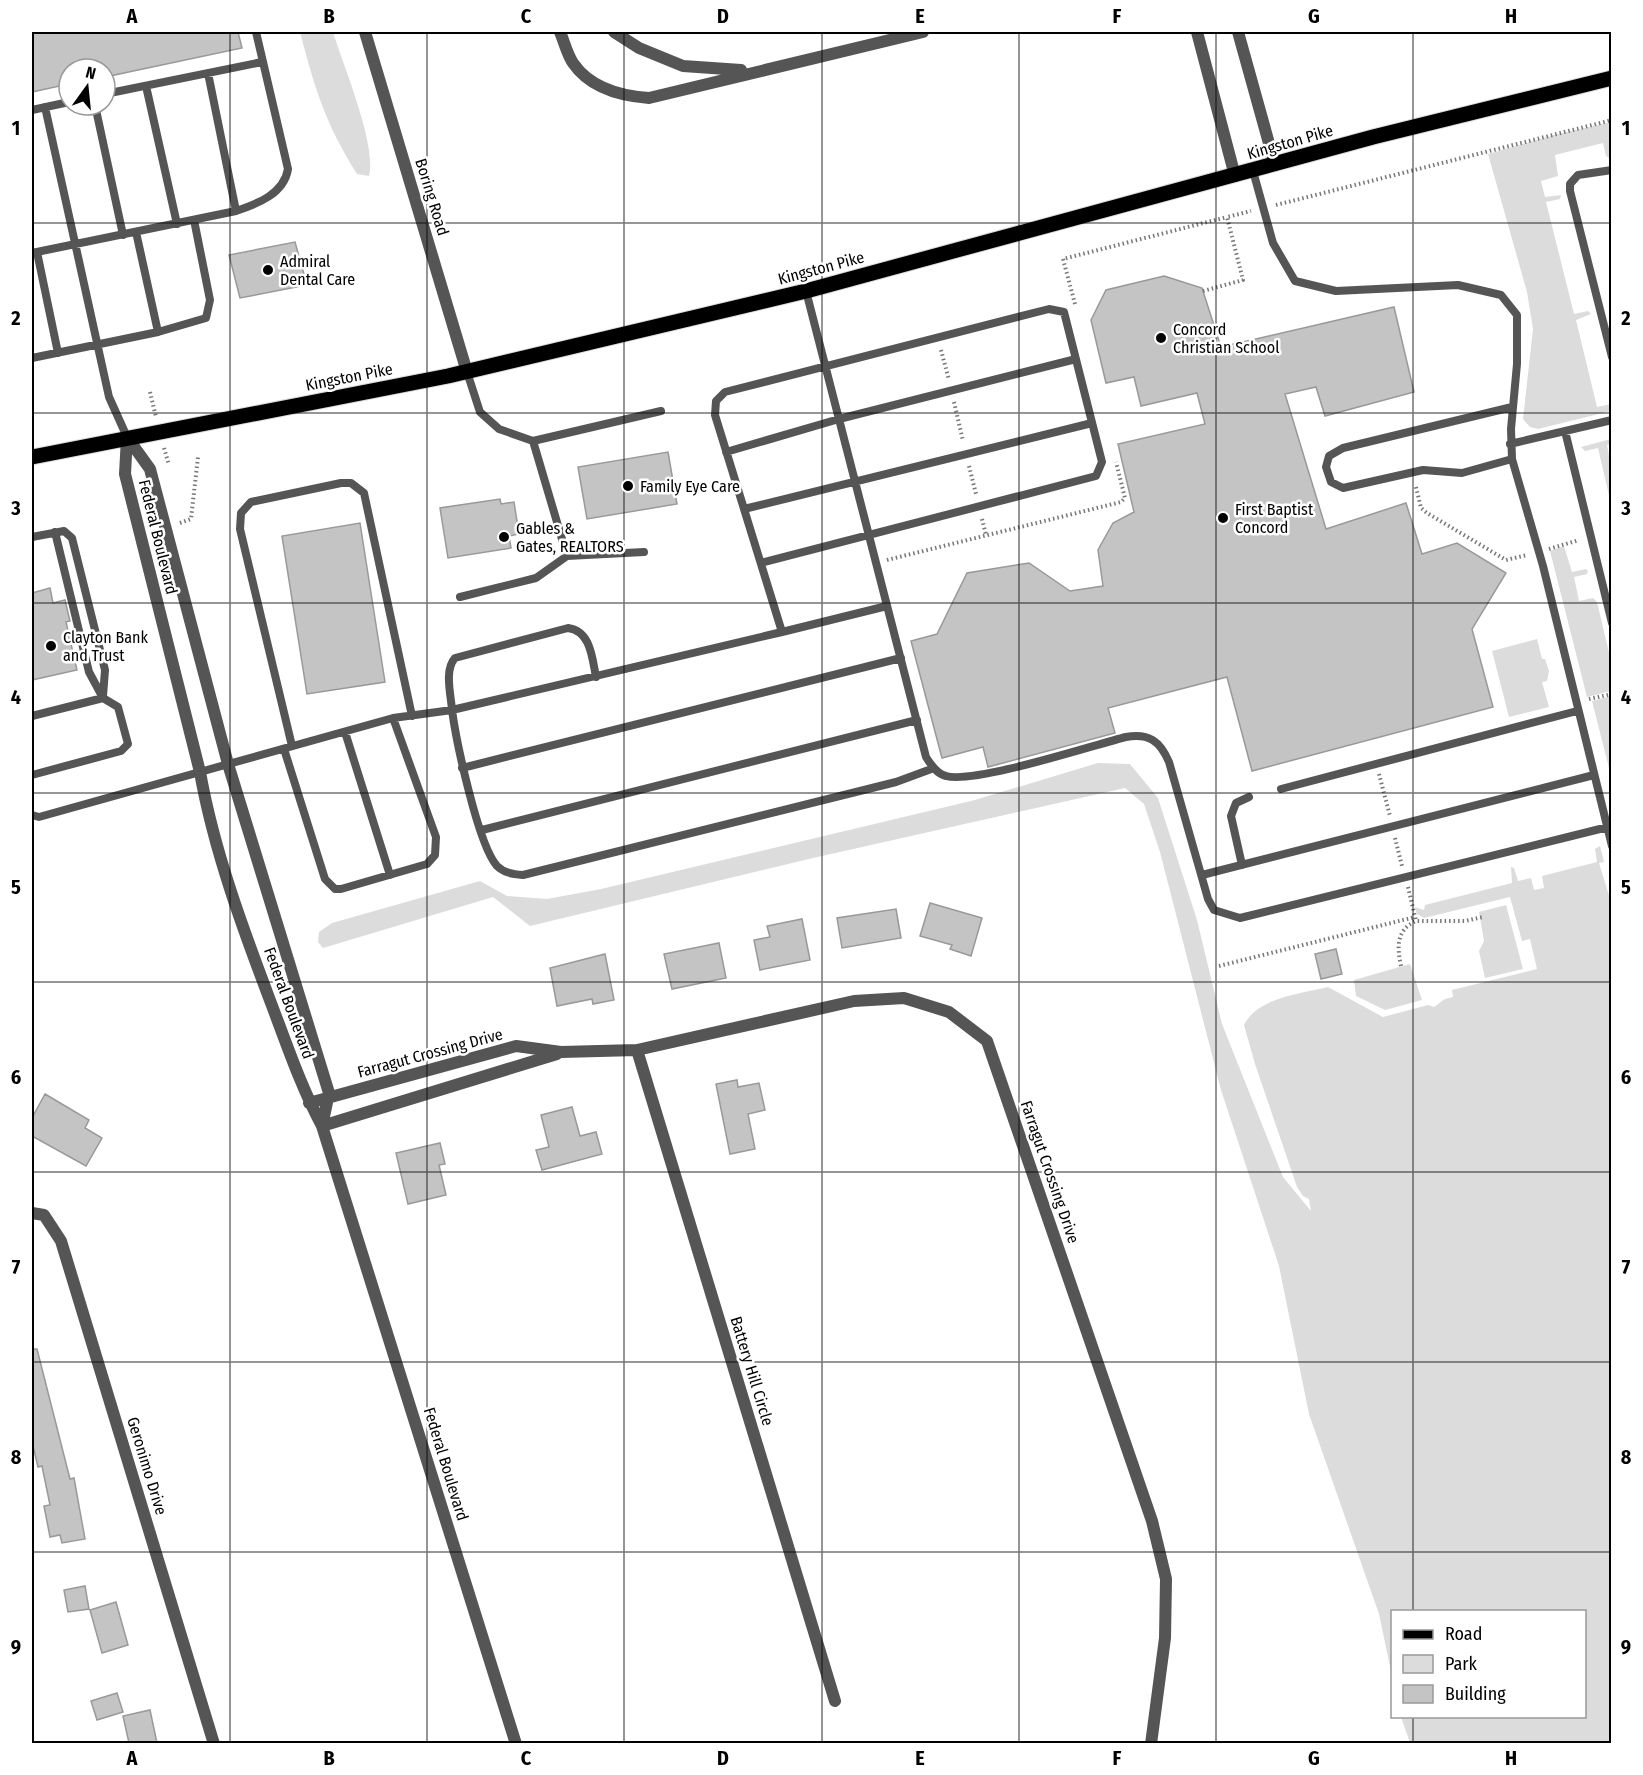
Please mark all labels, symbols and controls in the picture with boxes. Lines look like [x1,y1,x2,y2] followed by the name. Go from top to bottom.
[126,4,139,28] text: A
[323,4,335,28] text: B
[521,4,532,28] text: C
[717,4,729,28] text: D
[915,4,925,28] text: E
[1113,4,1122,28] text: F
[1308,4,1320,28] text: G
[1505,4,1517,28] text: H
[57,57,117,117] north arrow
[84,63,98,83] text: N
[12,116,20,140] text: 1
[1622,116,1630,140] text: 1
[1245,121,1335,163] street label: Kingston Pike
[411,156,453,238] street label: Boring Road
[776,247,866,289] street label: Kingston Pike
[280,252,355,289] place label: Admiral Dental Care
[261,263,275,277] marker: Admiral Dental Care
[10,306,21,330] text: 2
[1620,306,1631,330] text: 2
[1173,320,1279,357] place label: Concord Christian School
[1154,331,1168,345] marker: Concord Christian School
[304,359,394,395] street label: Kingston Pike
[640,477,740,496] place label: Family Eye Care
[135,478,181,596] street label: Federal Boulevard
[621,479,635,493] marker: Family Eye Care
[10,496,21,520] text: 3
[1620,496,1631,520] text: 3
[1235,500,1314,537] place label: First Baptist Concord
[1216,511,1230,525] marker: First Baptist Concord
[516,519,624,556] place label: Gables & Gates, REALTORS
[497,530,511,544] marker: Gables & Gates, REALTORS
[63,628,148,665] place label: Clayton Bank and Trust
[44,639,58,653] marker: Clayton Bank and Trust
[11,685,21,709] text: 4
[1621,685,1631,709] text: 4
[11,875,21,899] text: 5
[1621,875,1631,899] text: 5
[260,945,318,1061] street label: Federal Boulevard
[355,1024,505,1082] street label: Farragut Crossing Drive
[11,1065,21,1089] text: 6
[1621,1065,1631,1089] text: 6
[1017,1098,1083,1246] street label: Farragut Crossing Drive
[12,1255,21,1279] text: 7
[1622,1255,1631,1279] text: 7
[726,1314,778,1428] street label: Battery Hill Circle
[420,1405,472,1523] street label: Federal Boulevard
[123,1415,171,1517] street label: Geronimo Drive
[11,1445,22,1469] text: 8
[1621,1445,1632,1469] text: 8
[1391,1610,1586,1718] legend
[1445,1623,1482,1645] text: Road
[11,1635,21,1659] text: 9
[1621,1635,1631,1659] text: 9
[1445,1653,1478,1675] text: Park
[1445,1683,1506,1705] text: Building
[126,1746,139,1770] text: A
[323,1746,335,1770] text: B
[521,1746,532,1770] text: C
[717,1746,729,1770] text: D
[915,1746,925,1770] text: E
[1113,1746,1122,1770] text: F
[1308,1746,1320,1770] text: G
[1505,1746,1517,1770] text: H

